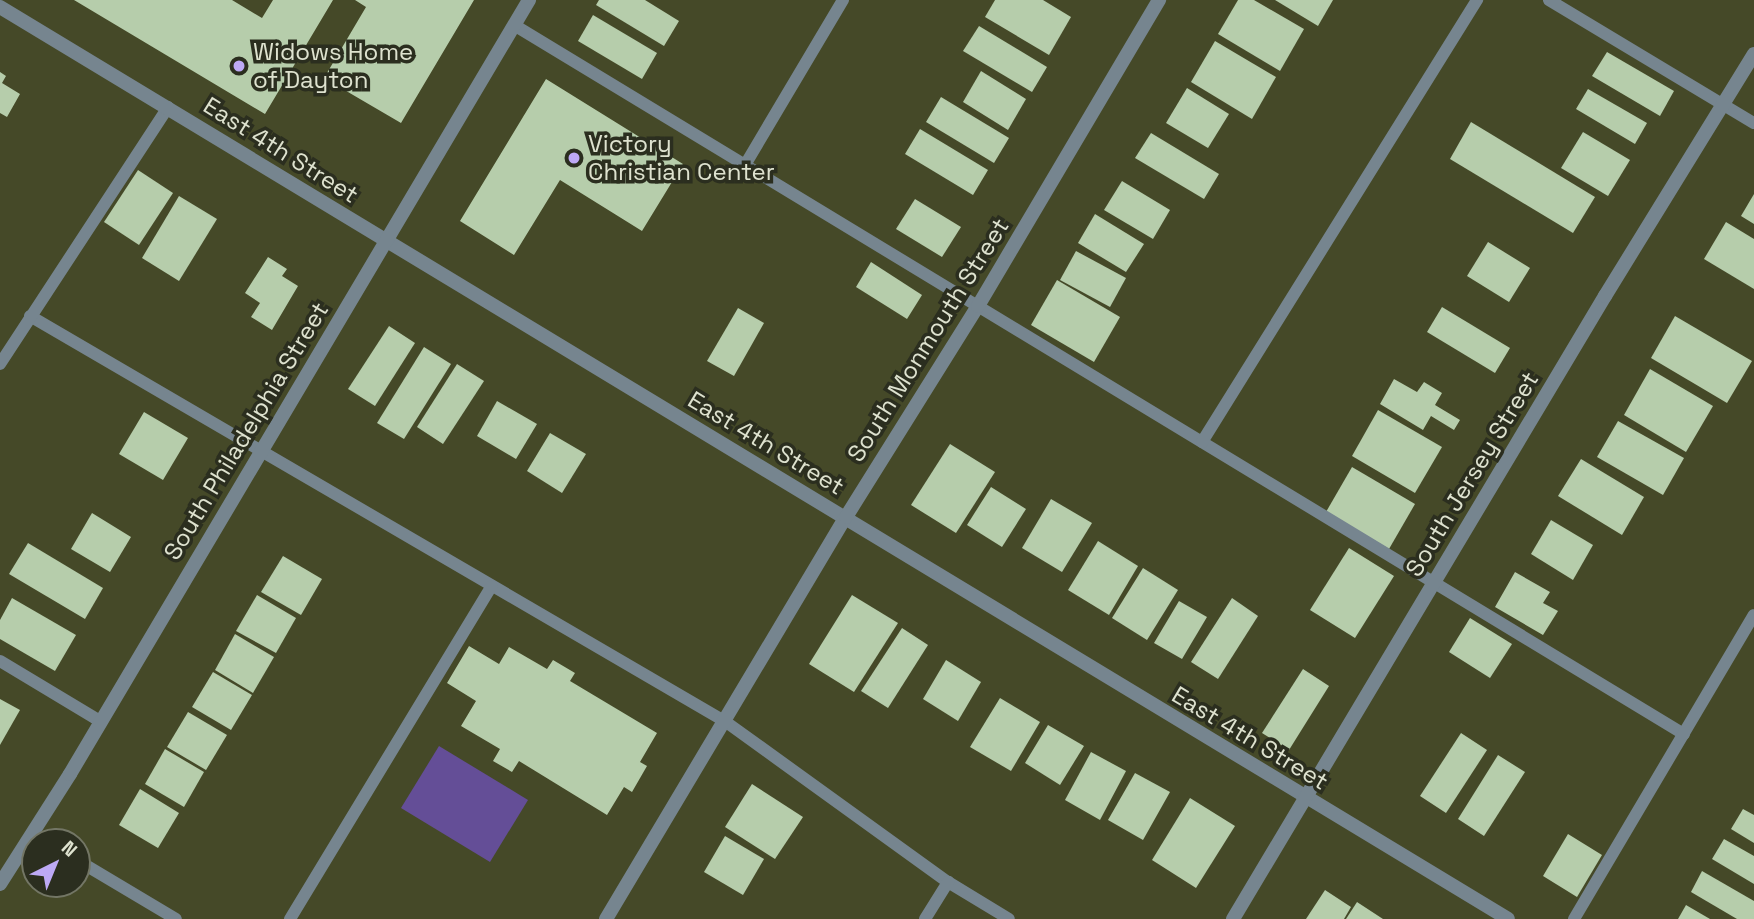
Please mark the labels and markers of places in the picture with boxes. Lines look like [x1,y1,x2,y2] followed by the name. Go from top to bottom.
[253,38,413,94] place label: Widows Home of Dayton
[231,58,247,74] marker: Widows Home of Dayton
[588,130,775,186] place label: Victory Christian Center
[566,150,582,166] marker: Victory Christian Center

